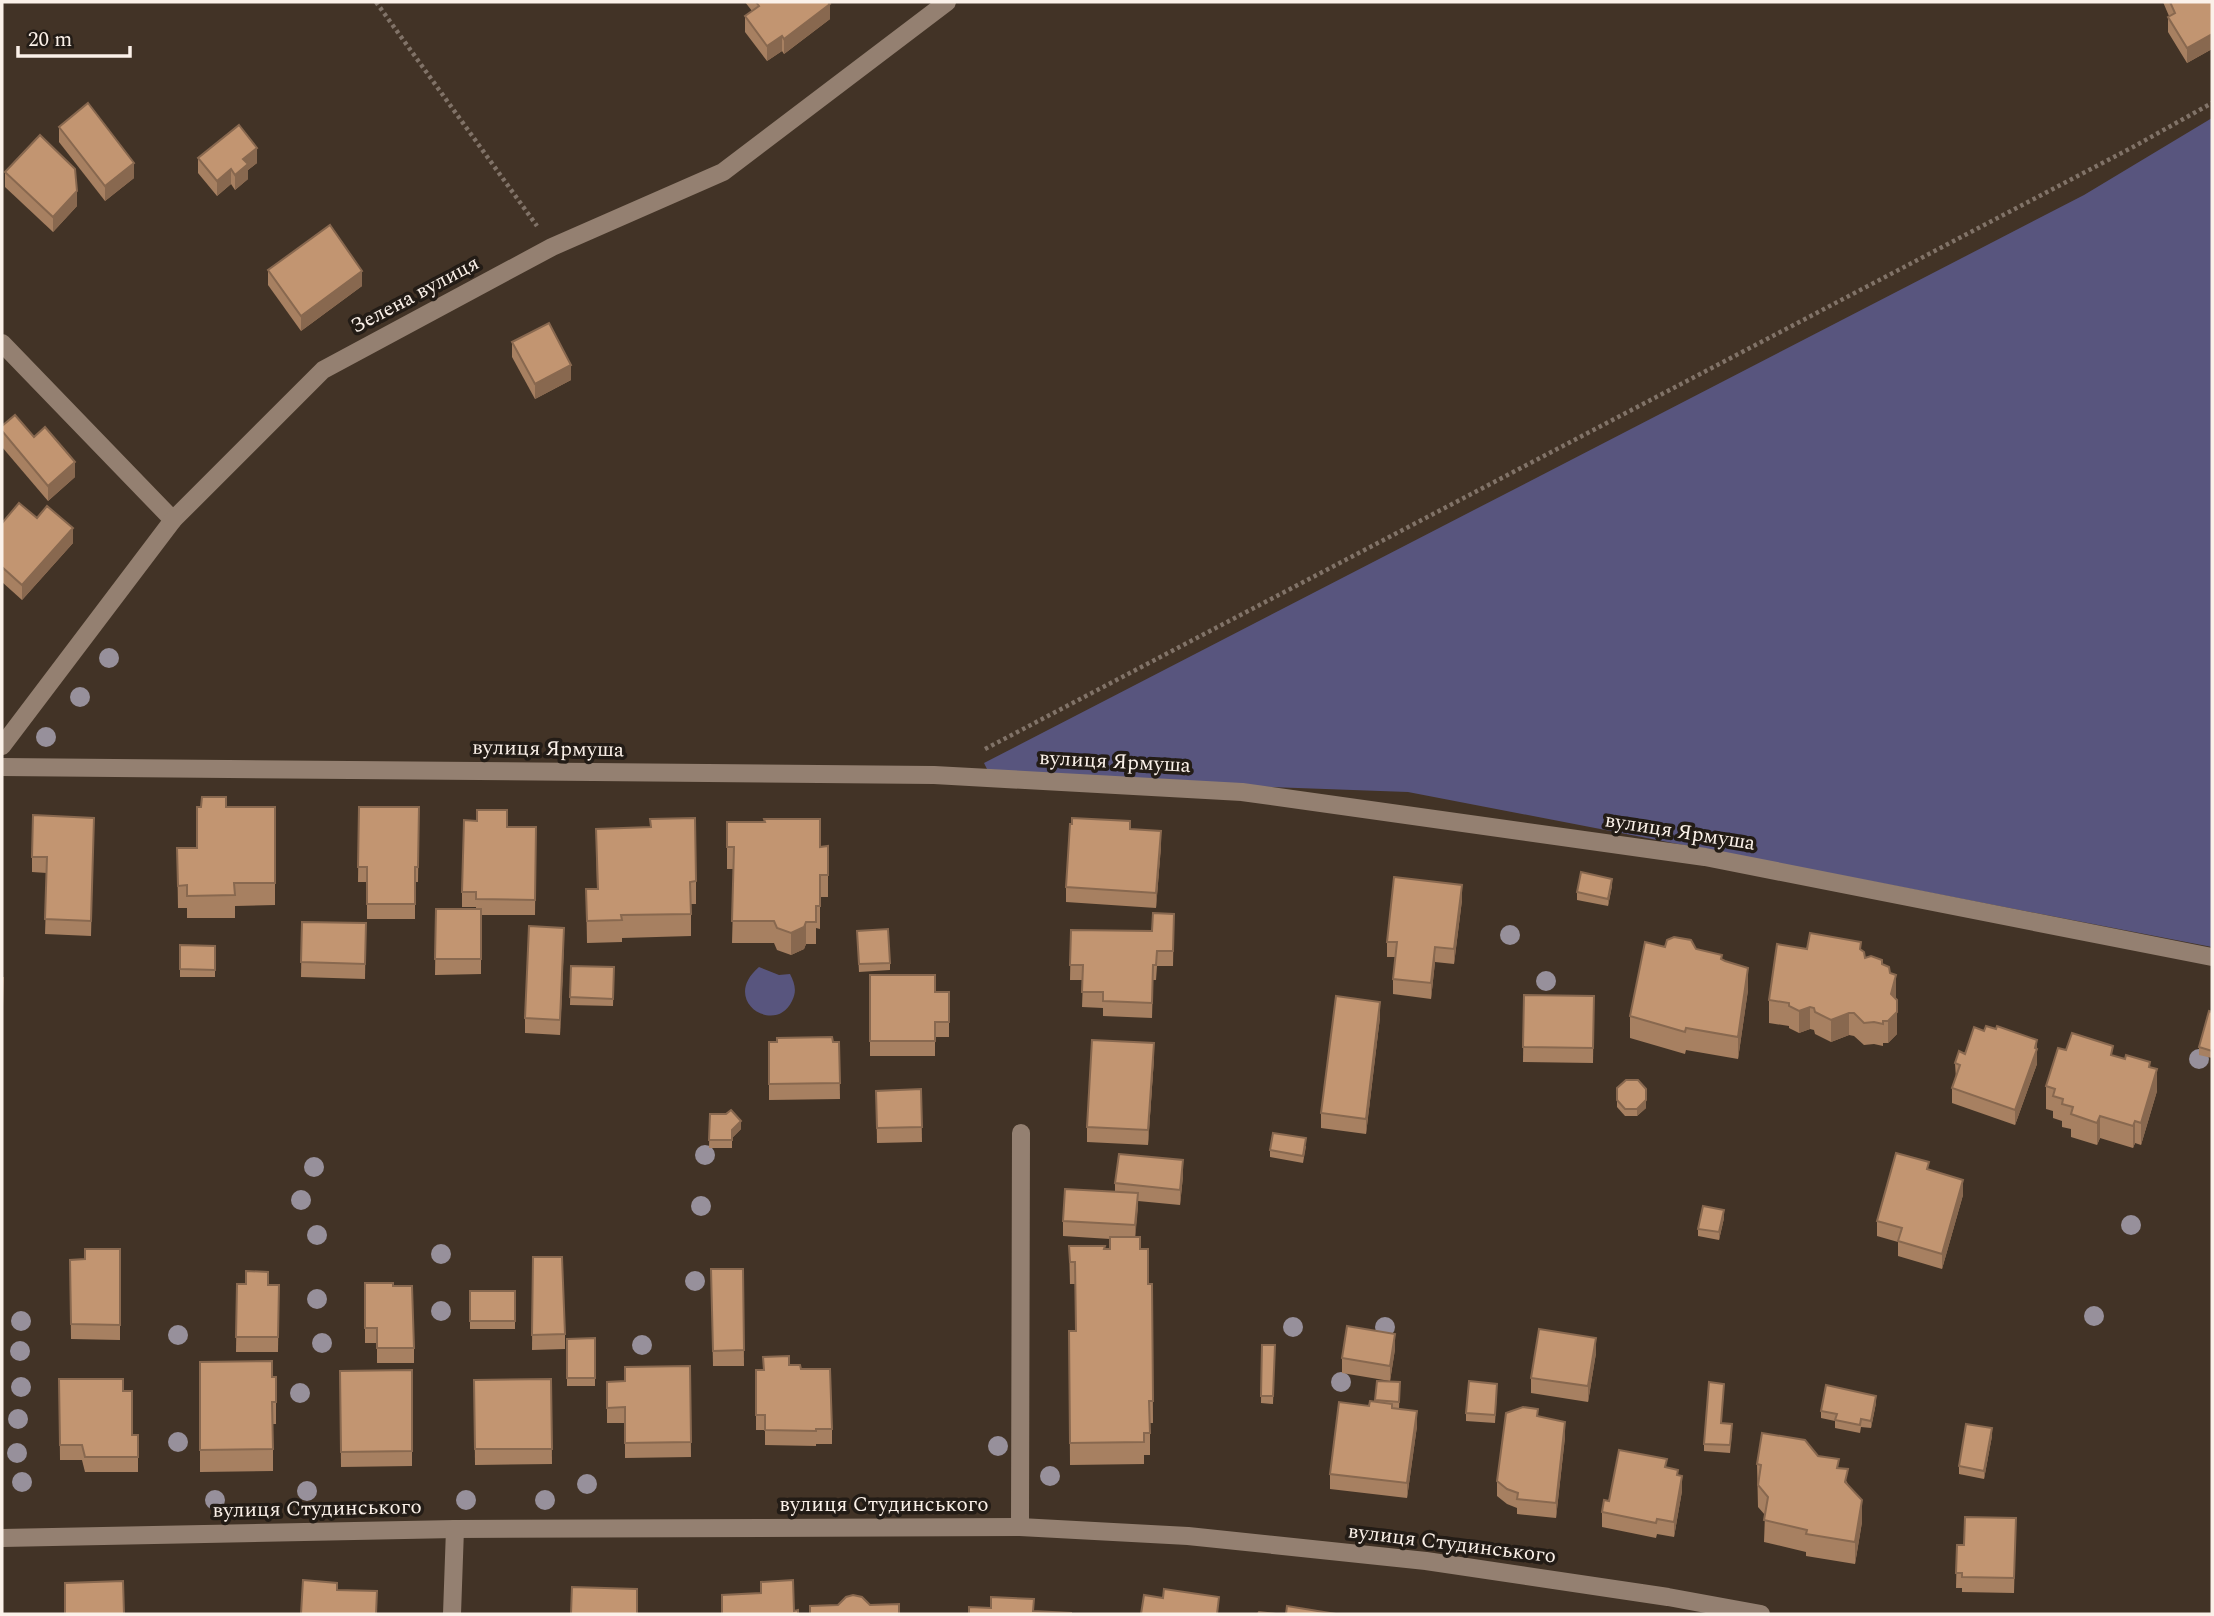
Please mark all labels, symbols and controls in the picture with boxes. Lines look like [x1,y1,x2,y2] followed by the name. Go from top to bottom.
[18,14,130,58] scale bar
[28,24,72,56] text: 20 m
[345,248,485,342] street label: Зелена вулиця
[472,732,625,766] street label: вулиця Ярмуша
[1038,742,1192,782] street label: вулиця Ярмуша
[1602,804,1758,860] street label: вулиця Ярмуша
[779,1489,989,1521] street label: вулиця Студинського
[212,1491,422,1527] street label: вулиця Студинського
[1346,1515,1558,1573] street label: вулиця Студинського

